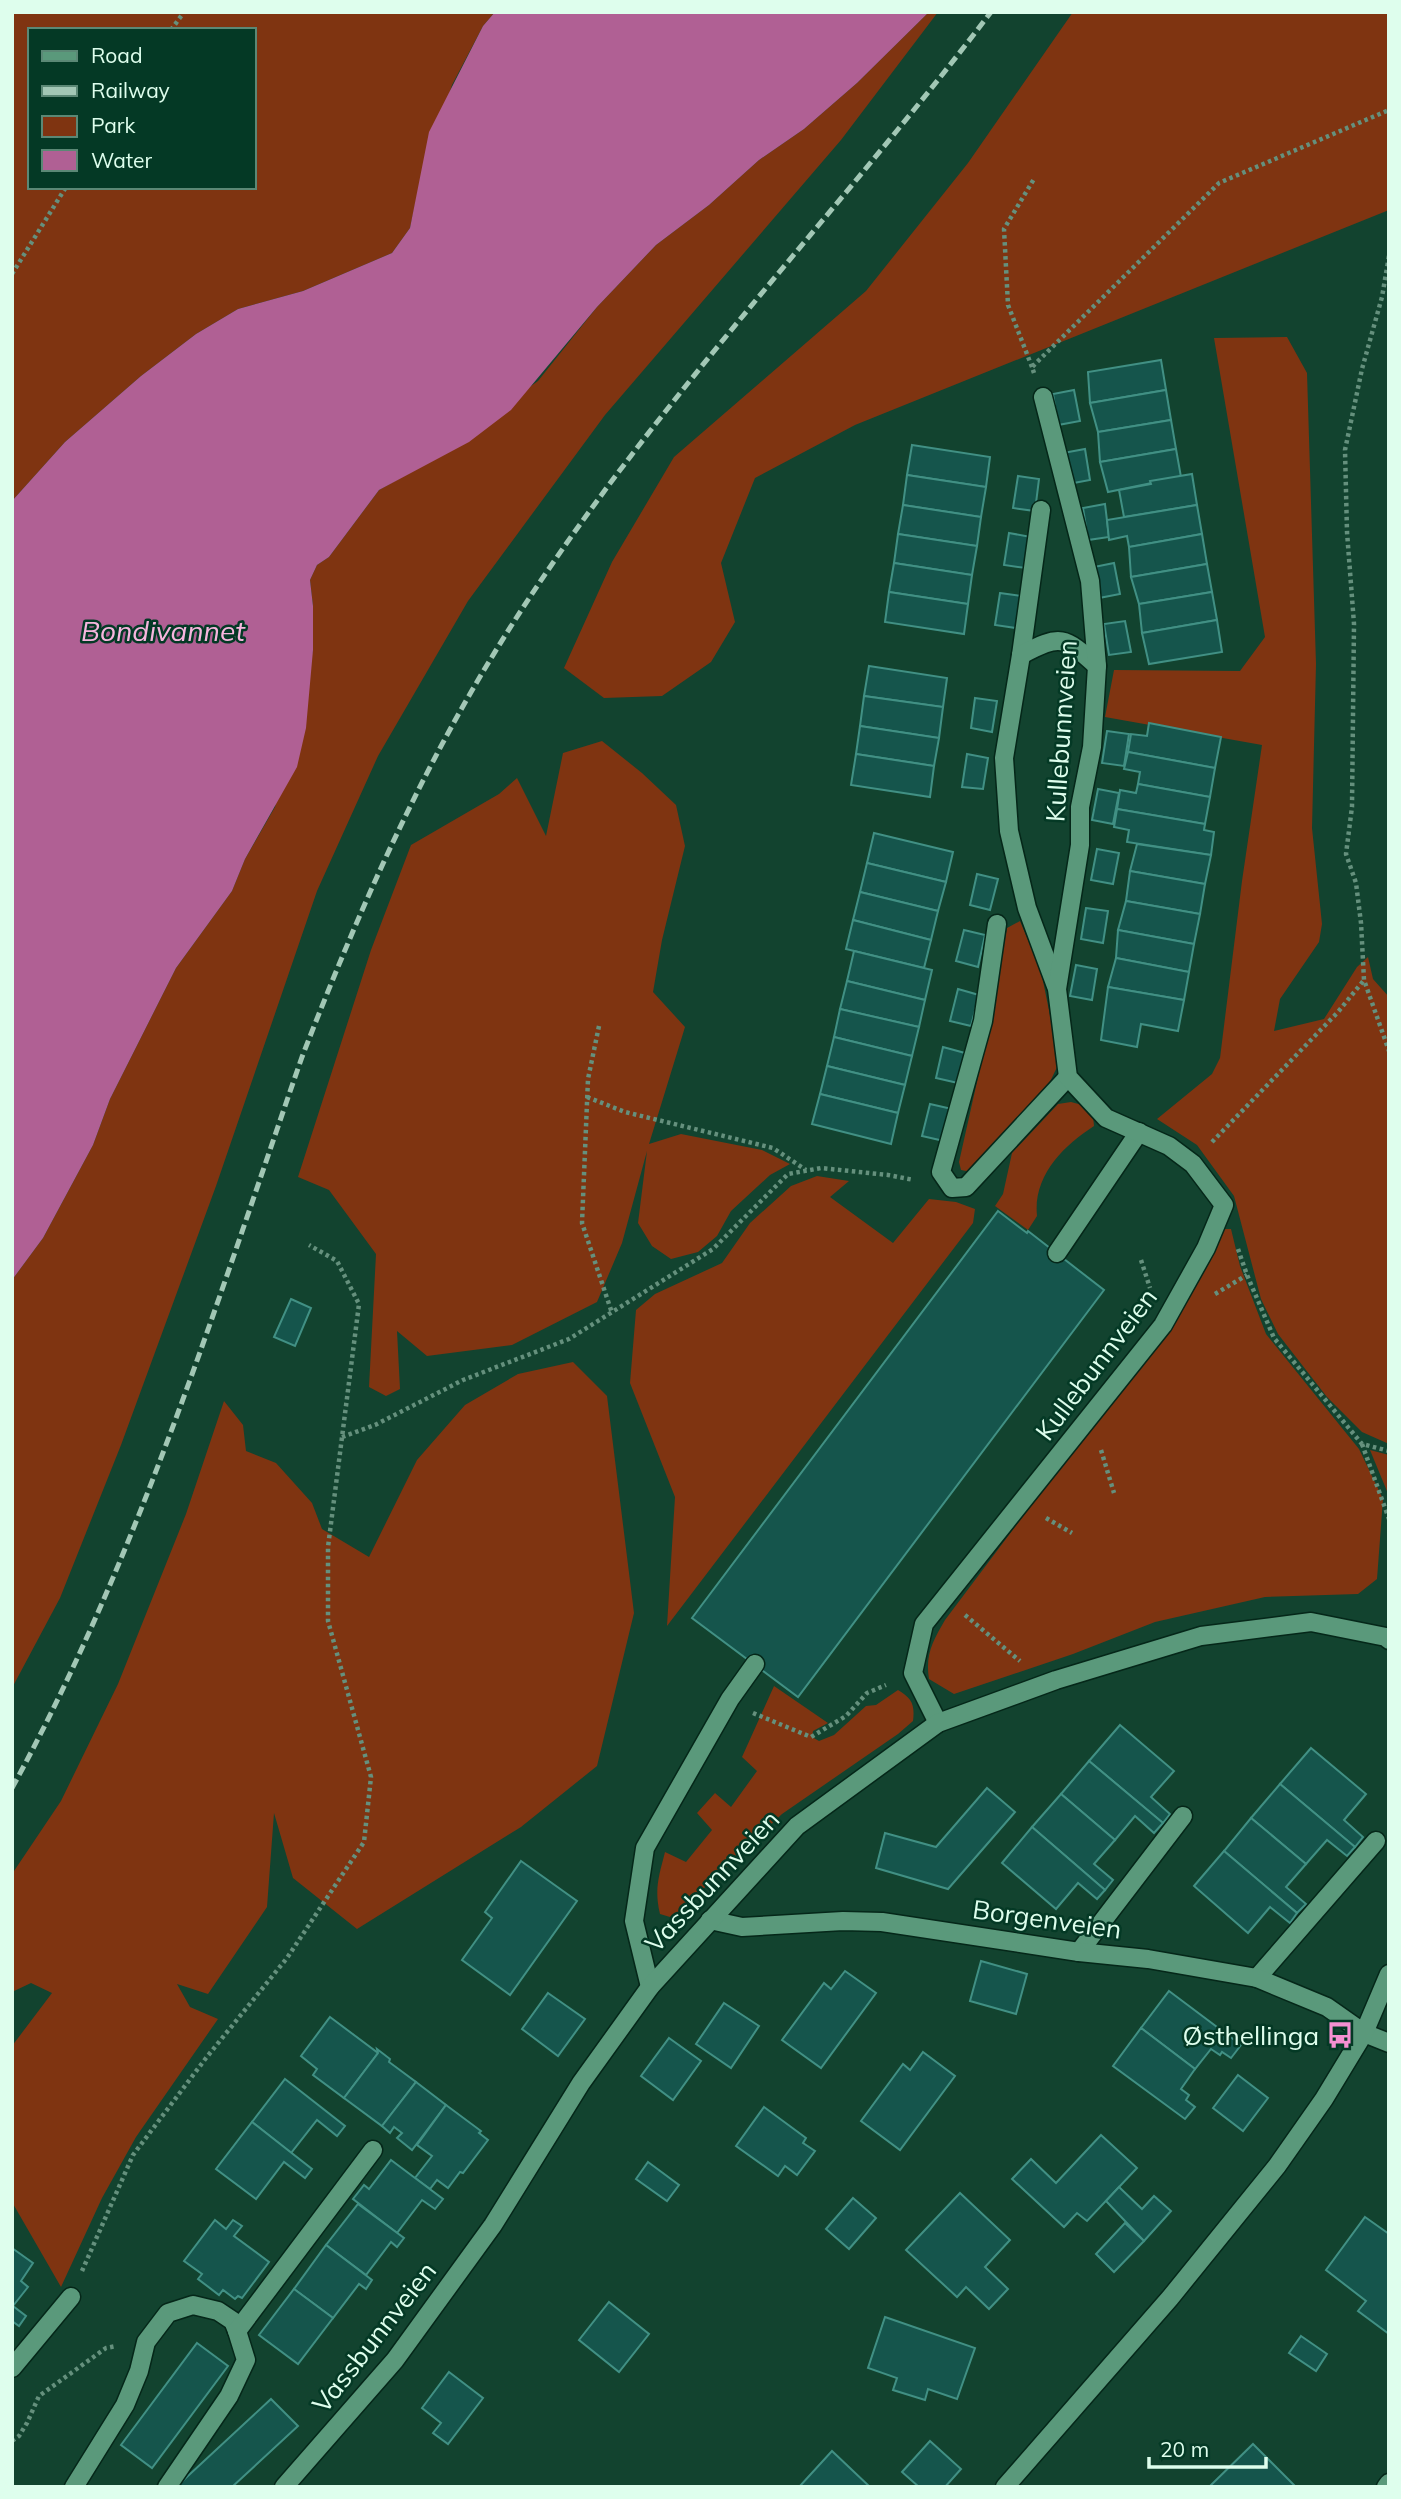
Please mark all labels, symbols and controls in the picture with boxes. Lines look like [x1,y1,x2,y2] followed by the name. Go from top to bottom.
[28,28,256,189] legend
[91,42,142,68] text: Road
[91,77,170,103] text: Railway
[91,112,135,138] text: Park
[91,147,152,173] text: Water
[81,613,246,648] water label: Bondivannet
[1038,639,1084,823] street label: Kullebunnveien
[1028,1281,1164,1447] street label: Kullebunnveien
[638,1803,786,1959] street label: Vassbunnveien
[970,1892,1124,1946] street label: Borgenveien
[1183,2019,1319,2052] place label: Østhellinga
[1325,2020,1355,2050] bus stop icon: Østhellinga
[305,2255,443,2419] street label: Vassbunnveien
[1149,2426,1266,2470] scale bar
[1160,2436,1209,2462] text: 20 m

